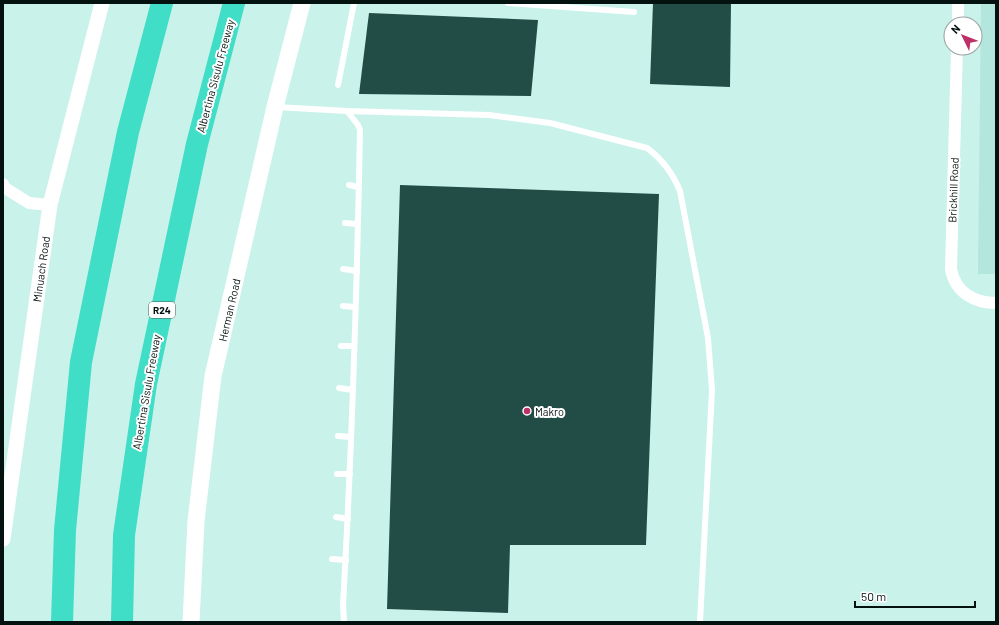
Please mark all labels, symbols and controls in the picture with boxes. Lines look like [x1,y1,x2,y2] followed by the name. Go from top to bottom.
[943,16,983,56] north arrow
[194,18,236,134] street label: Albertina Sisulu Freeway
[948,22,963,36] text: N
[945,157,961,223] street label: Brickhill Road
[30,235,52,303] street label: Minuach Road
[215,277,243,343] street label: Herman Road
[149,302,175,318] road number: R24
[129,333,163,451] street label: Albertina Sisulu Freeway
[535,405,564,418] place label: Makro
[522,406,532,416] marker: Makro
[855,583,975,609] scale bar
[861,589,886,603] text: 50 m

